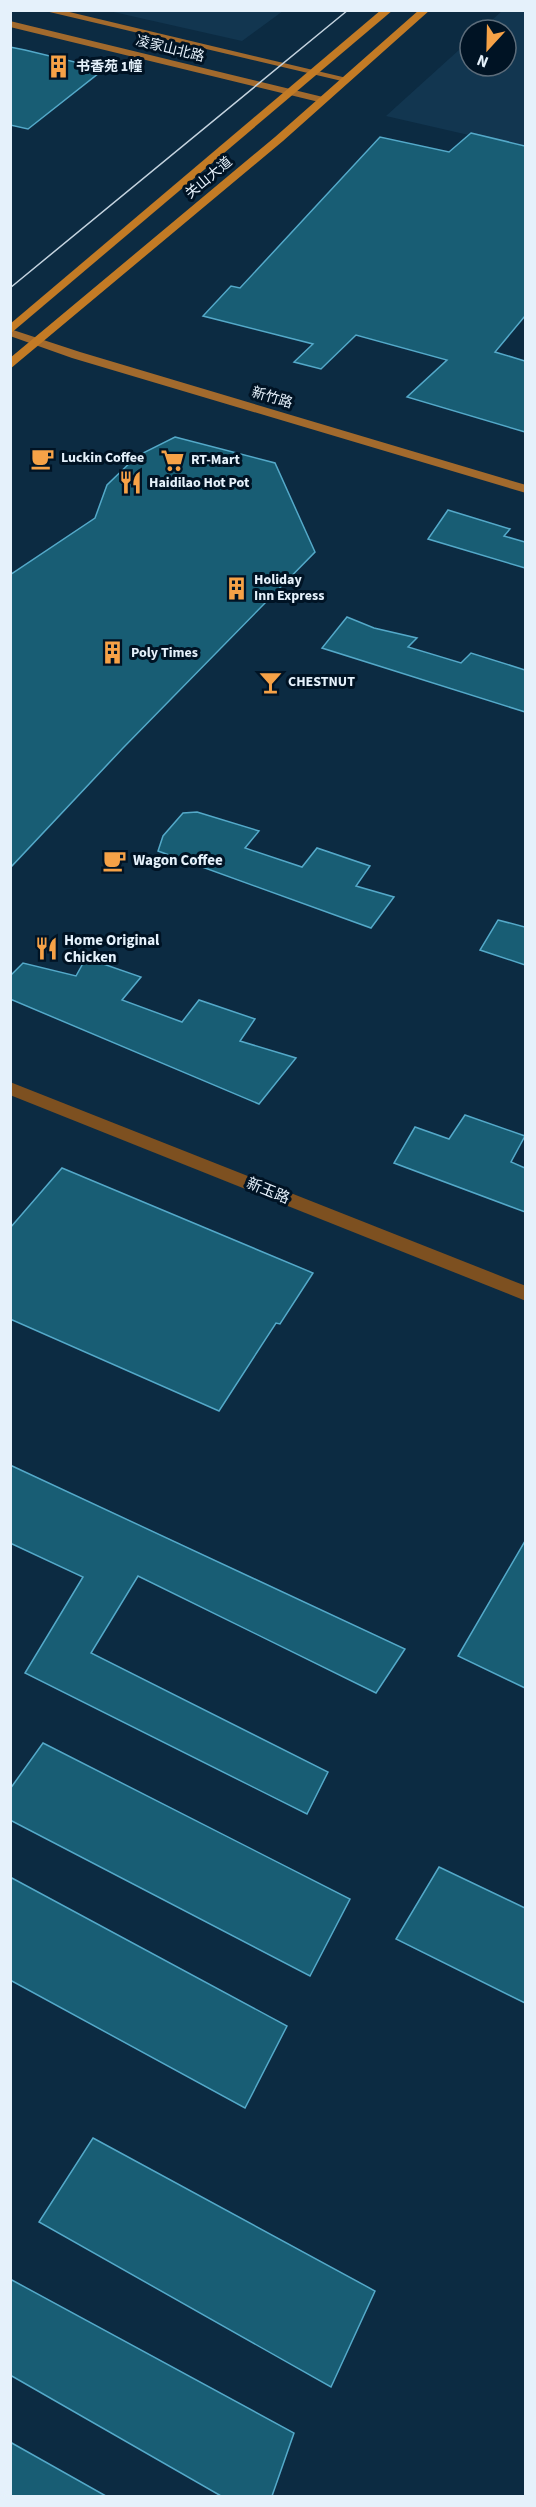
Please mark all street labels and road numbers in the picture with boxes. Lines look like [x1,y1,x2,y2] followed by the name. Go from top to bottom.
[134,31,206,67] street label: 凌家山北路
[181,152,237,204] street label: 关山大道
[249,382,295,414] street label: 新竹路
[243,1173,293,1209] street label: 新玉路

